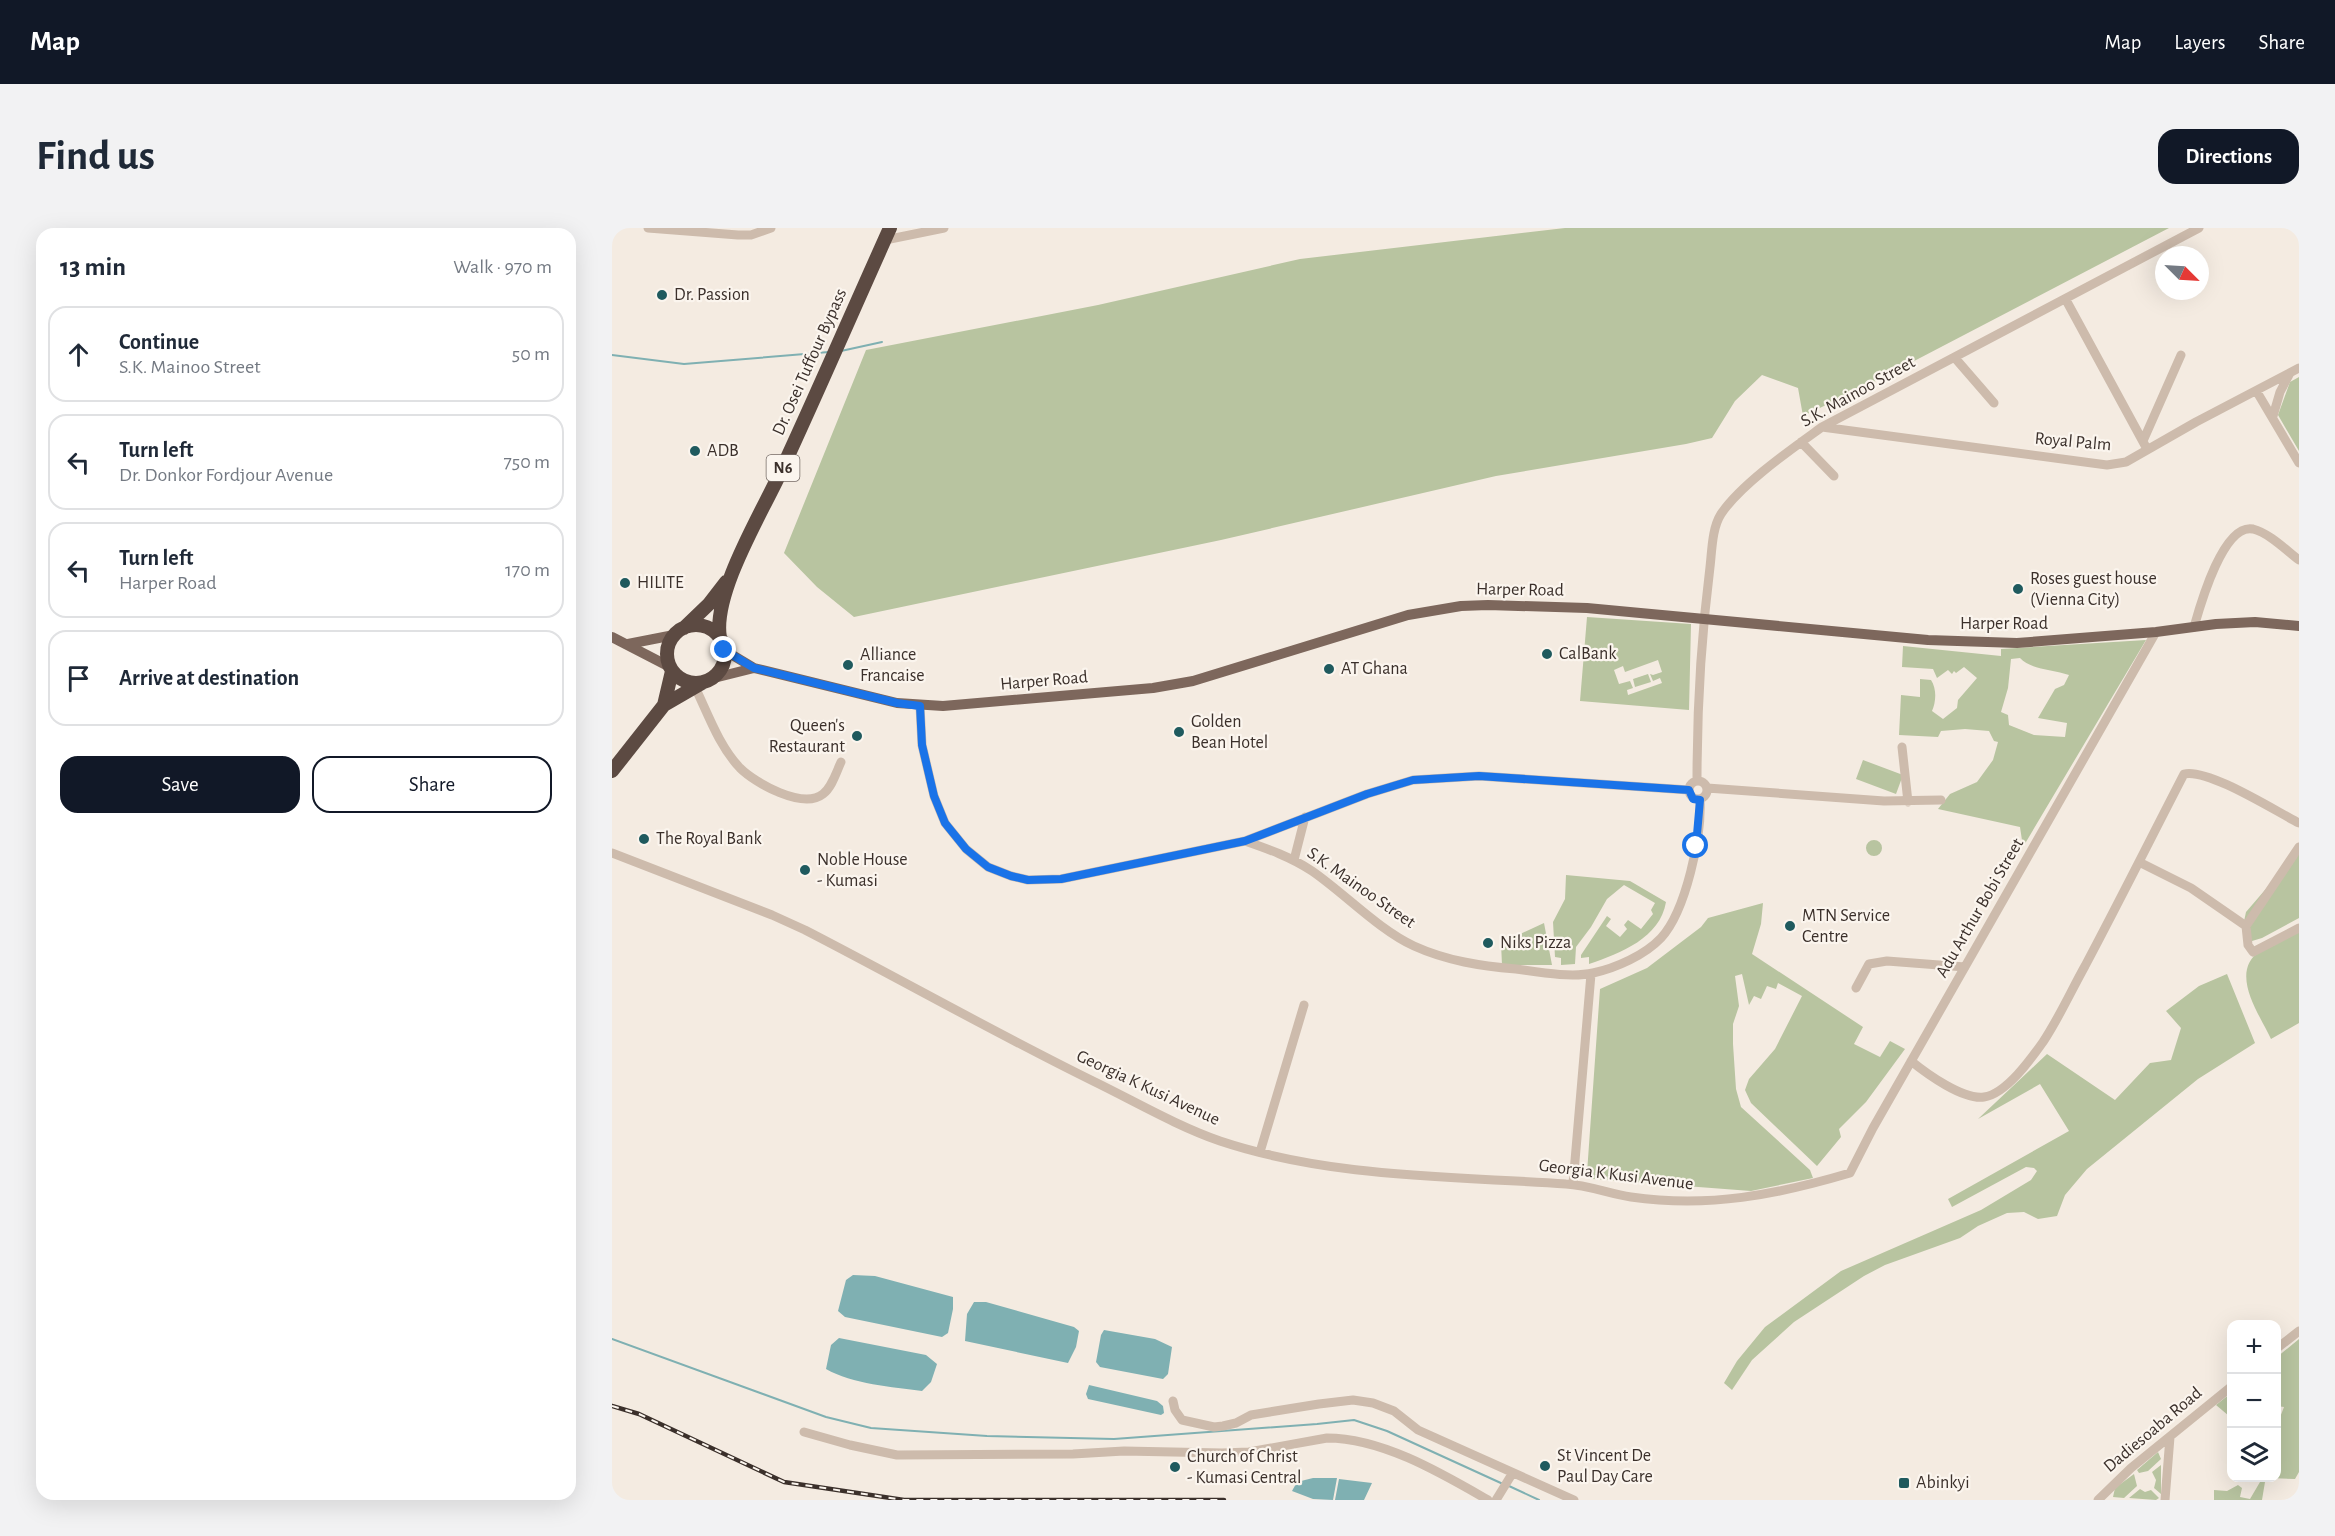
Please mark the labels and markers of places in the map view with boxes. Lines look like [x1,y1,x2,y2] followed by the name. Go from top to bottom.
[674,286,750,304] place label: Dr. Passion
[655,288,669,302] marker: Dr. Passion
[707,442,739,460] place label: ADB
[688,444,702,458] marker: ADB
[2030,570,2157,609] place label: Roses guest house (Vienna City)
[637,574,684,592] place label: HILITE
[618,576,632,590] marker: HILITE
[2011,582,2025,596] marker: Roses guest house (Vienna City)
[1559,645,1617,663] place label: CalBank
[860,646,925,685] place label: Alliance Francaise
[1540,647,1554,661] marker: CalBank
[841,658,855,672] marker: Alliance Francaise
[1341,660,1408,678] place label: AT Ghana
[1322,662,1336,676] marker: AT Ghana
[1191,713,1268,752] place label: Golden Bean Hotel
[769,717,845,756] place label: Queen's Restaurant
[1172,725,1186,739] marker: Golden Bean Hotel
[850,729,864,743] marker: Queen's Restaurant
[656,830,762,848] place label: The Royal Bank
[637,832,651,846] marker: The Royal Bank
[817,851,908,890] place label: Noble House - Kumasi
[798,863,812,877] marker: Noble House - Kumasi
[1802,907,1890,946] place label: MTN Service Centre
[1783,919,1797,933] marker: MTN Service Centre
[1500,934,1571,952] place label: Niks Pizza
[1481,936,1495,950] marker: Niks Pizza
[1557,1447,1653,1486] place label: St Vincent De Paul Day Care
[1187,1448,1301,1487] place label: Church of Christ - Kumasi Central
[1538,1459,1552,1473] marker: St Vincent De Paul Day Care
[1168,1460,1182,1474] marker: Church of Christ - Kumasi Central
[1916,1474,1970,1492] place label: Abinkyi
[1897,1476,1911,1490] marker: Abinkyi

